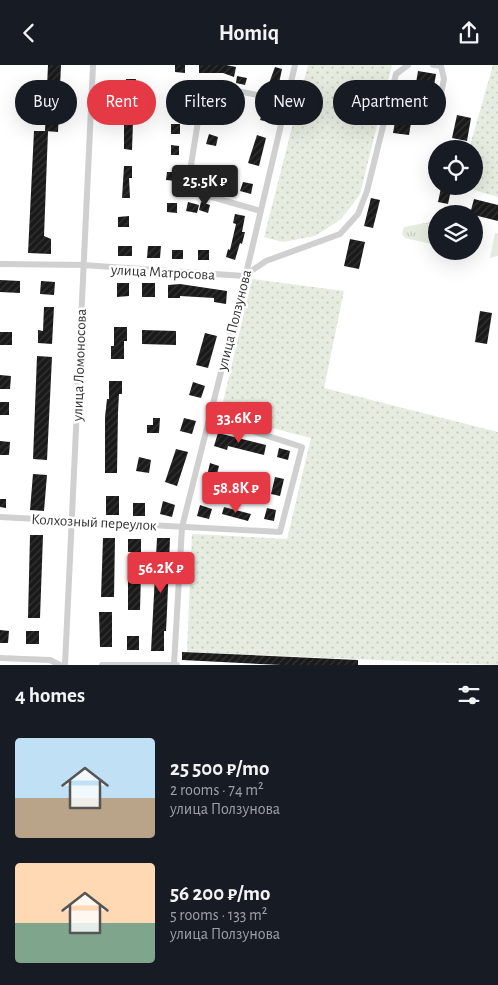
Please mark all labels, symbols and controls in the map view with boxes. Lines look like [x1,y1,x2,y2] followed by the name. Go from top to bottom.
[15,19,43,47] icon: back
[455,19,483,47] icon: share
[219,22,279,44] text: Homiq
[15,80,77,125] chip: Buy
[87,80,156,125] chip: Rent
[166,80,245,125] chip: Filters
[255,80,323,125] chip: New
[333,80,446,125] chip: Apartment
[428,140,483,260] map controls
[428,140,483,195] button: locate
[159,165,251,207] pin: 25.5K ₽
[183,173,227,189] text: 25.5K ₽
[428,205,483,260] button: layers
[110,262,216,283] street label: улица Матросова
[214,268,254,373] street label: улица Ползунова
[70,308,89,423] street label: улица Ломоносова
[193,401,285,444] pin: 33.6K ₽
[217,410,261,426] text: 33.6K ₽
[190,471,282,514] pin: 58.8K ₽
[213,480,259,496] text: 58.8K ₽
[31,512,157,533] street label: Колхозный переулок
[115,551,207,594] pin: 56.2K ₽
[138,560,184,576] text: 56.2K ₽
[455,681,483,709] icon: filters
[15,685,85,706] text: 4 homes
[55,758,115,818] icon: home
[170,758,269,779] text: 25 500 ₽/mo
[170,782,264,798] text: 2 rooms · 74 m²
[170,801,280,817] text: улица Ползунова
[55,883,115,943] icon: home
[170,883,270,904] text: 56 200 ₽/mo
[170,907,267,923] text: 5 rooms · 133 m²
[170,926,280,942] text: улица Ползунова

